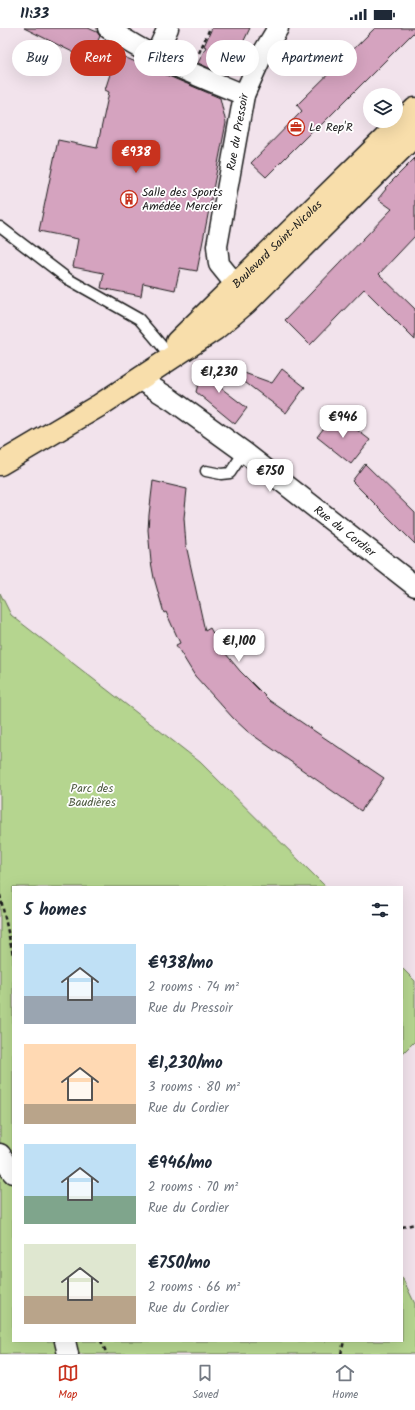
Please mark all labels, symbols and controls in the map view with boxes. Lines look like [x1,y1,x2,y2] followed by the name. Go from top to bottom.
[20,2,49,26] text: 11:33
[12,40,62,76] chip: Buy
[70,40,126,76] chip: Rent
[134,40,198,76] chip: Filters
[206,40,259,76] chip: New
[267,40,357,76] chip: Apartment
[363,88,403,128] map controls
[363,88,403,128] button: layers
[221,91,254,172] street label: Rue du Pressoir
[286,117,306,137] office icon: Le Rep'R
[309,118,353,137] place label: Le Rep'R
[112,140,160,174] pin: €938
[121,142,151,163] text: €938
[142,183,223,216] place label: Salle des Sports Amédée Mercier
[119,189,139,209] building icon: Salle des Sports Amédée Mercier
[228,195,326,293] street label: Boulevard Saint-Nicolas
[186,360,252,394] pin: €1,230
[201,362,237,383] text: €1,230
[319,405,367,439] pin: €946
[329,407,357,428] text: €946
[246,459,294,493] pin: €750
[256,461,284,482] text: €750
[310,501,381,562] street label: Rue du Cordier
[206,629,272,663] pin: €1,100
[223,631,255,652] text: €1,100
[68,779,116,812] park label: Parc des Baudières
[24,897,87,924] text: 5 homes
[369,899,391,921] icon: filters
[148,950,213,977] text: €938/mo
[56,960,104,1008] icon: home
[148,977,239,998] text: 2 rooms · 74 m²
[148,998,232,1019] text: Rue du Pressoir
[148,1050,223,1077] text: €1,230/mo
[56,1060,104,1108] icon: home
[148,1077,240,1098] text: 3 rooms · 80 m²
[148,1098,229,1119] text: Rue du Cordier
[148,1150,212,1177] text: €946/mo
[56,1160,104,1208] icon: home
[148,1177,238,1198] text: 2 rooms · 70 m²
[148,1198,229,1219] text: Rue du Cordier
[148,1250,211,1277] text: €750/mo
[56,1260,104,1308] icon: home
[148,1277,240,1298] text: 2 rooms · 66 m²
[148,1298,229,1319] text: Rue du Cordier
[57,1362,79,1404] tab: Map
[192,1362,219,1404] tab: Saved
[332,1362,358,1404] tab: Home

